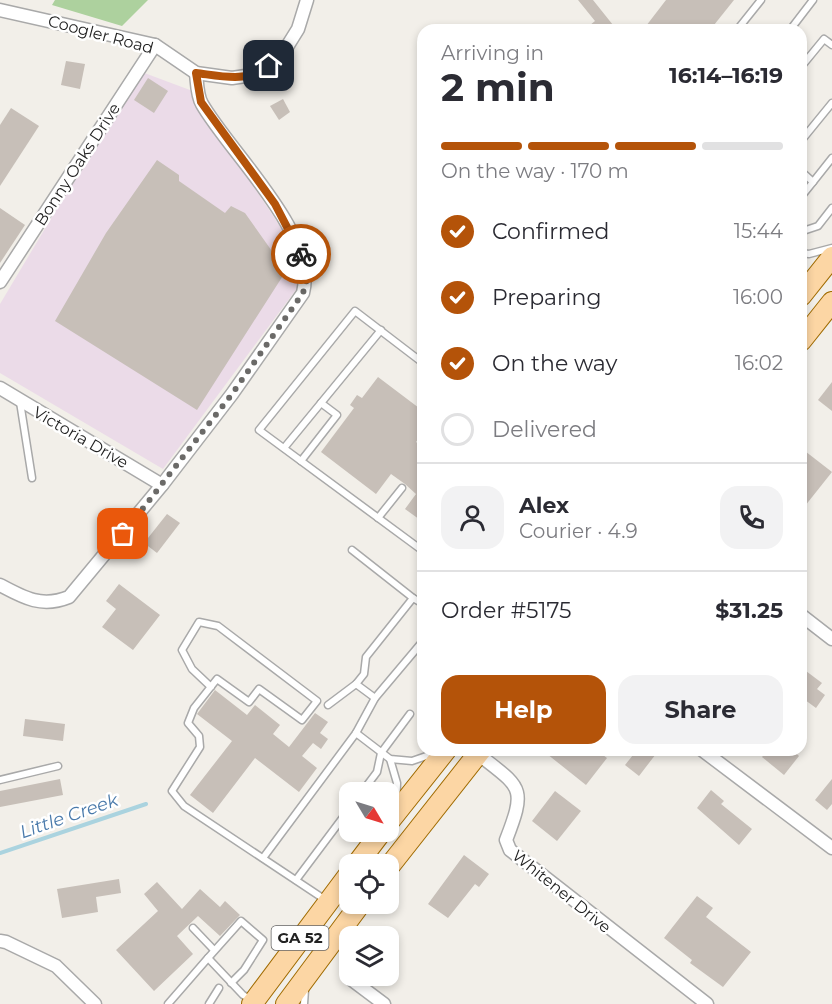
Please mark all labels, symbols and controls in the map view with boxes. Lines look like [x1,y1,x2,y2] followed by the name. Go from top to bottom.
[46,11,156,58] street label: Coogler Road
[243,40,294,91] pin
[441,41,544,65] text: Arriving in
[252,49,285,82] icon: home
[669,62,783,89] text: 16:14–16:19
[441,63,555,111] text: 2 min
[31,99,124,229] street label: Bonny Oaks Drive
[441,159,629,183] text: On the way · 170 m
[441,215,474,248] icon: check
[492,218,609,245] text: Confirmed
[734,219,783,243] text: 15:44
[271,224,331,284] courier
[285,238,318,271] icon: bike
[441,281,474,314] icon: check
[492,284,601,311] text: Preparing
[733,285,783,309] text: 16:00
[441,347,474,380] icon: check
[492,350,617,377] text: On the way
[735,351,783,375] text: 16:02
[30,403,132,472] street label: Victoria Drive
[492,416,597,443] text: Delivered
[441,486,504,549] button: person
[720,486,783,549] button: phone
[519,492,569,519] text: Alex
[97,508,148,559] pin
[106,517,139,550] icon: bag
[519,519,638,543] text: Courier · 4.9
[441,597,572,624] text: Order #5175
[715,597,783,624] text: $31.25
[441,675,606,744] button: Help
[618,675,783,744] button: Share
[339,782,399,842] north arrow
[339,782,399,986] map controls
[17,788,122,843] water label: Little Creek
[509,846,615,937] street label: Whitener Drive
[339,854,399,914] button: locate
[272,926,328,950] road number: GA 52
[339,926,399,986] button: layers

